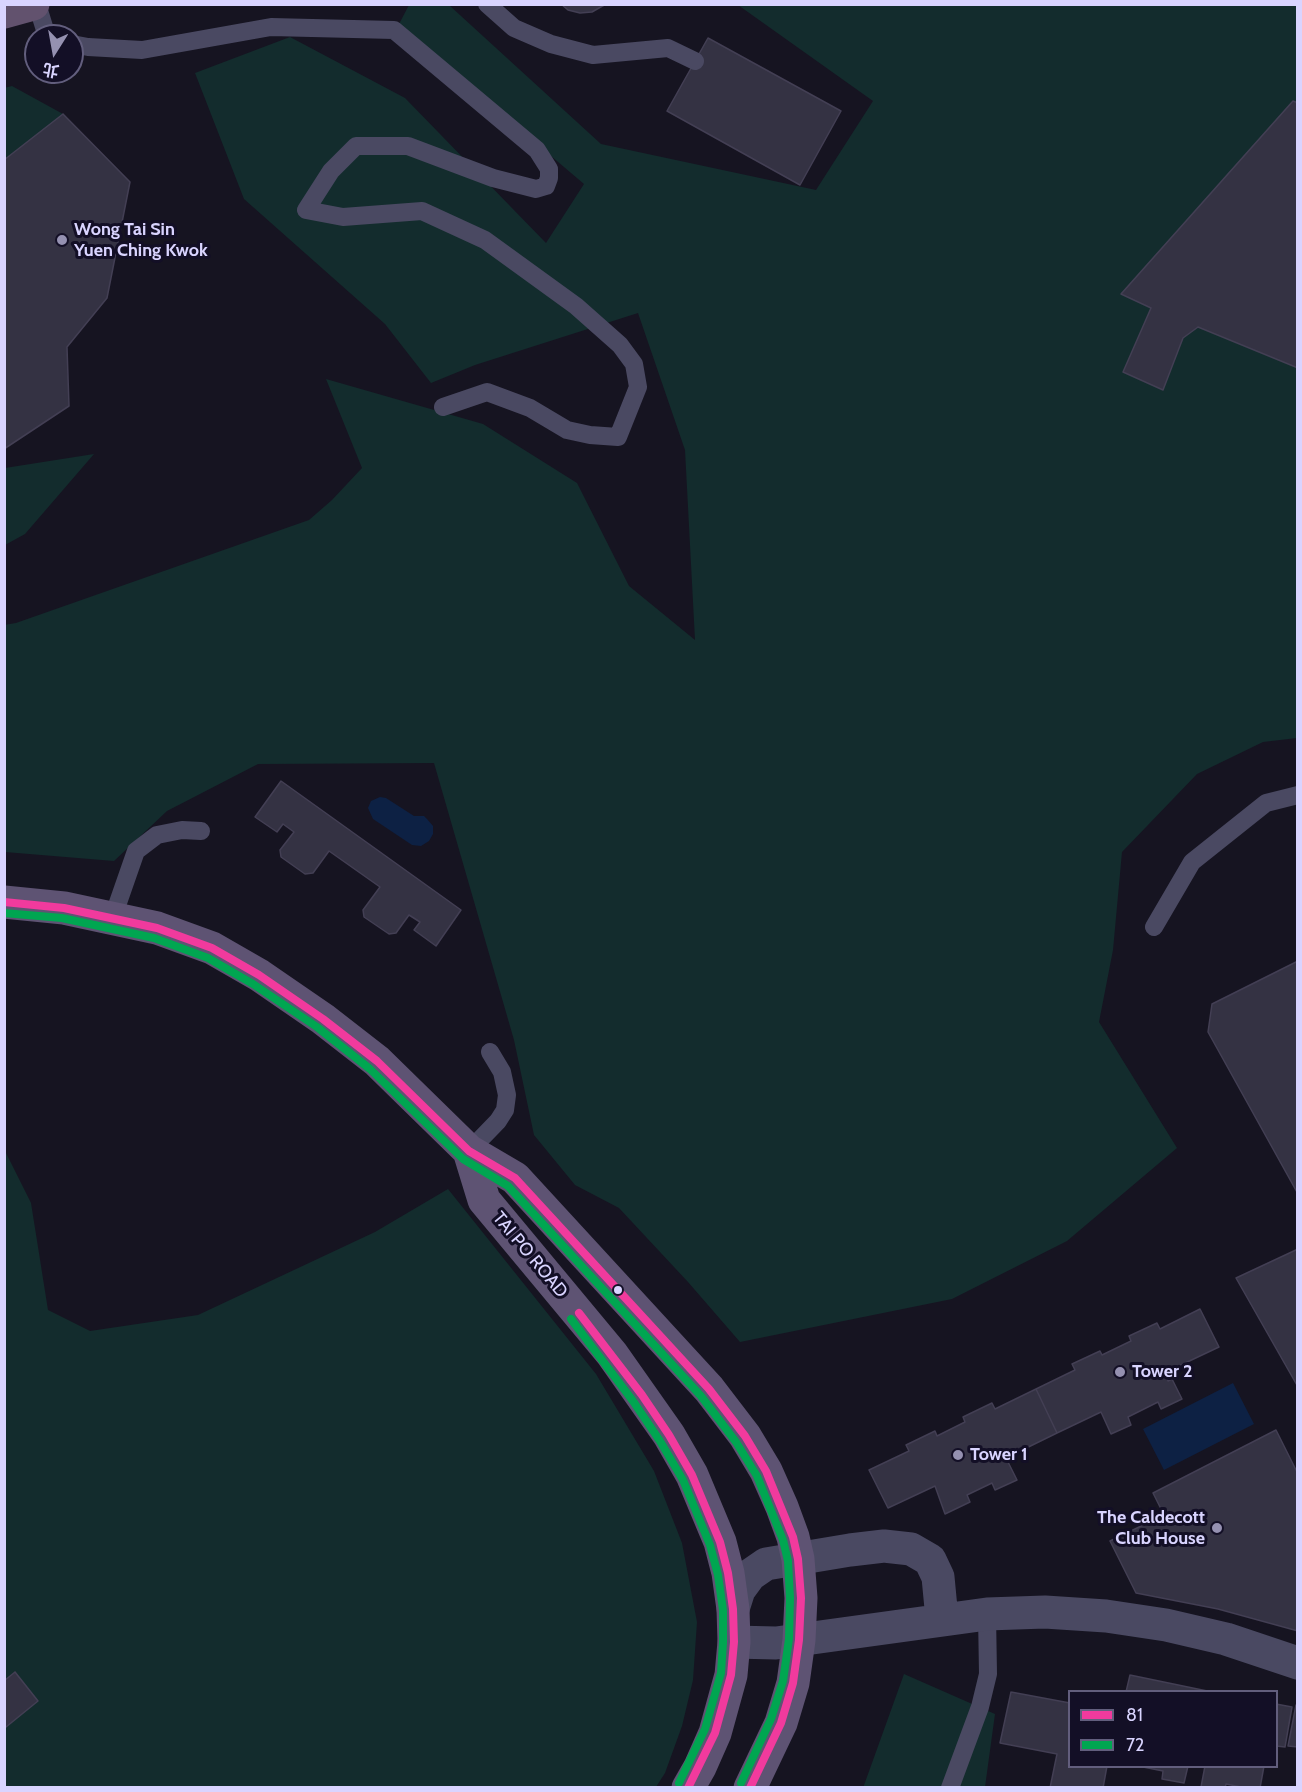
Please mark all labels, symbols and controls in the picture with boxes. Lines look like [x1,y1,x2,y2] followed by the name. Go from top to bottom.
[24,24,84,84] north arrow
[41,59,61,81] text: 北
[74,219,208,262] place label: Wong Tai Sin Yuen Ching Kwok
[55,233,69,247] marker: Wong Tai Sin Yuen Ching Kwok
[488,1208,572,1302] street label: TAI PO ROAD
[612,1284,624,1296] unlabelled marker
[1132,1361,1193,1383] place label: Tower 2
[1113,1365,1127,1379] marker: Tower 2
[970,1444,1028,1466] place label: Tower 1
[951,1448,965,1462] marker: Tower 1
[1097,1507,1205,1550] place label: The Caldecott Club House
[1210,1521,1224,1535] marker: The Caldecott Club House
[1068,1690,1278,1768] legend
[1126,1704,1143,1726] text: 81
[1126,1734,1145,1756] text: 72

